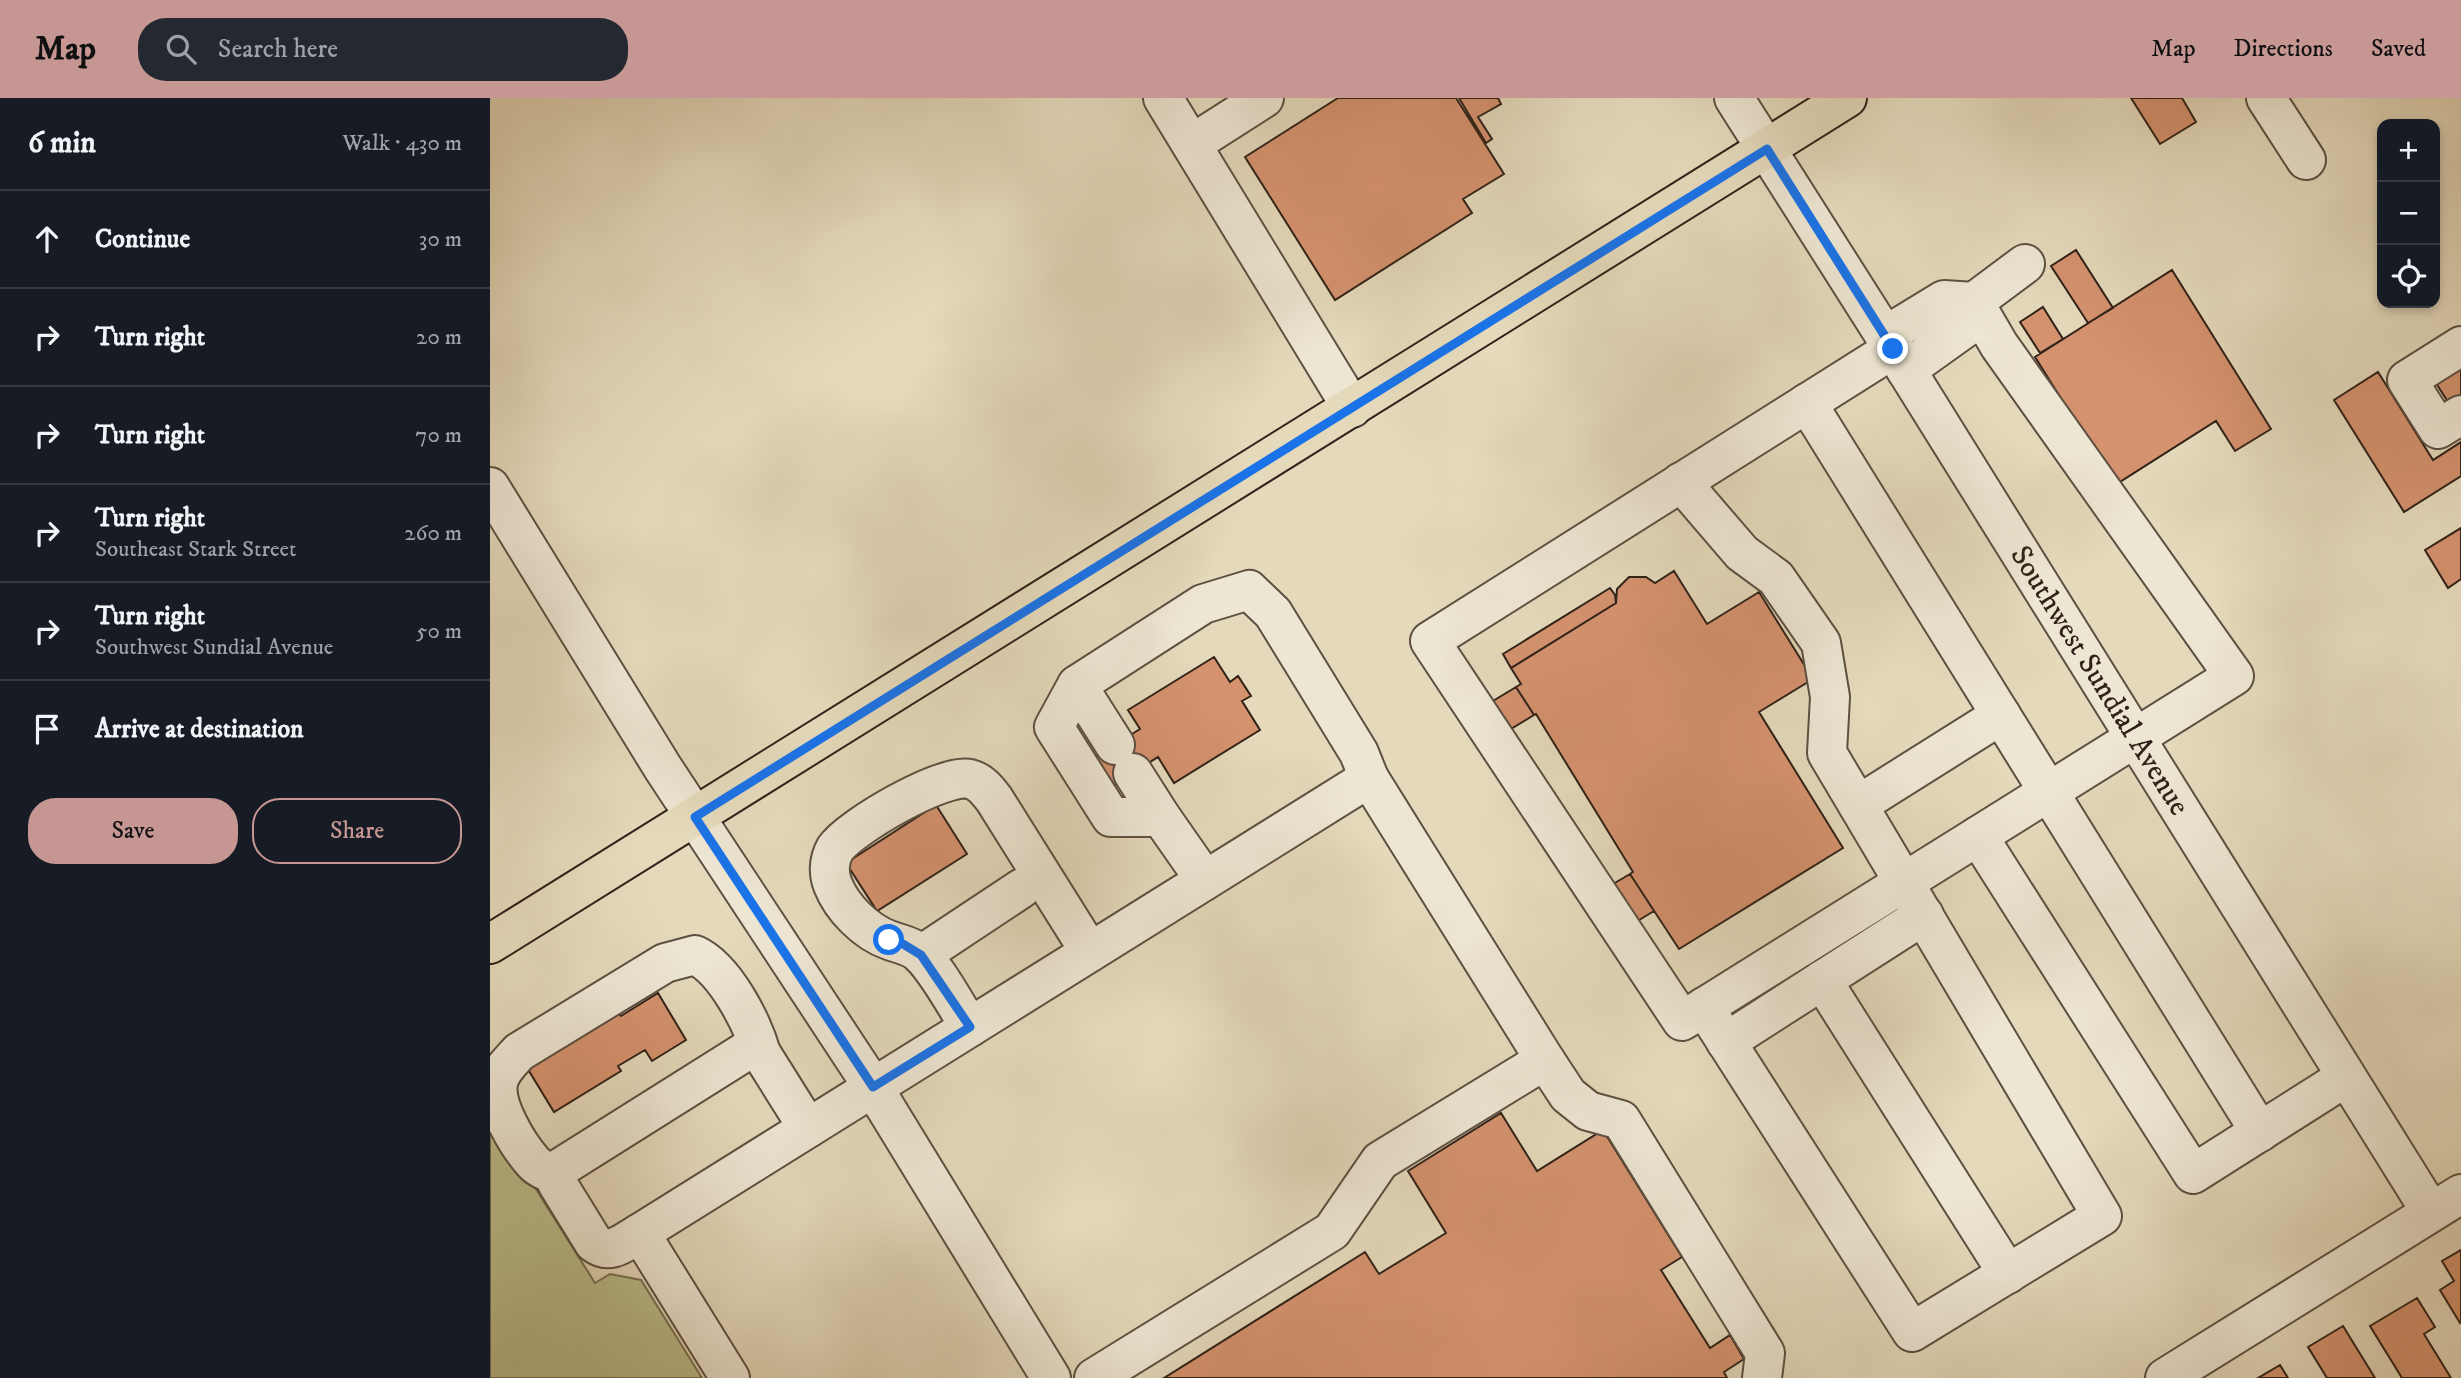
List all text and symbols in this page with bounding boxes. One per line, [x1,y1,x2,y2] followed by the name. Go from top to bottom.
[138,18,628,81] search box
[35,29,96,70] text: Map
[162,30,200,68] icon: search
[218,33,338,66] text: Search here
[2151,34,2196,64] text: Map
[2234,34,2333,64] text: Directions
[2371,34,2426,64] text: Saved
[2377,119,2440,308] map controls
[2377,119,2440,182] button: +
[28,125,96,162] text: 6 min
[342,129,462,158] text: Walk · 430 m
[2377,182,2440,245] button: −
[28,220,66,258] icon: ahead
[95,223,190,256] text: Continue
[419,225,462,254] text: 30 m
[2377,245,2440,308] button: locate
[28,318,66,356] icon: right
[95,321,205,354] text: Turn right
[416,323,462,352] text: 20 m
[1877,333,1908,364] route end
[28,416,66,454] icon: right
[95,419,205,452] text: Turn right
[415,421,462,450] text: 70 m
[95,502,205,535] text: Turn right
[28,514,66,552] icon: right
[404,519,462,548] text: 260 m
[95,535,296,564] text: Southeast Stark Street
[2002,539,2198,822] street label: Southwest Sundial Avenue
[95,600,205,633] text: Turn right
[28,612,66,650] icon: right
[416,617,462,646] text: 50 m
[95,633,333,662] text: Southwest Sundial Avenue
[28,710,66,748] icon: arrive
[95,713,304,746] text: Arrive at destination
[28,798,238,864] button: Save
[252,798,462,864] button: Share
[873,924,904,955] route start

